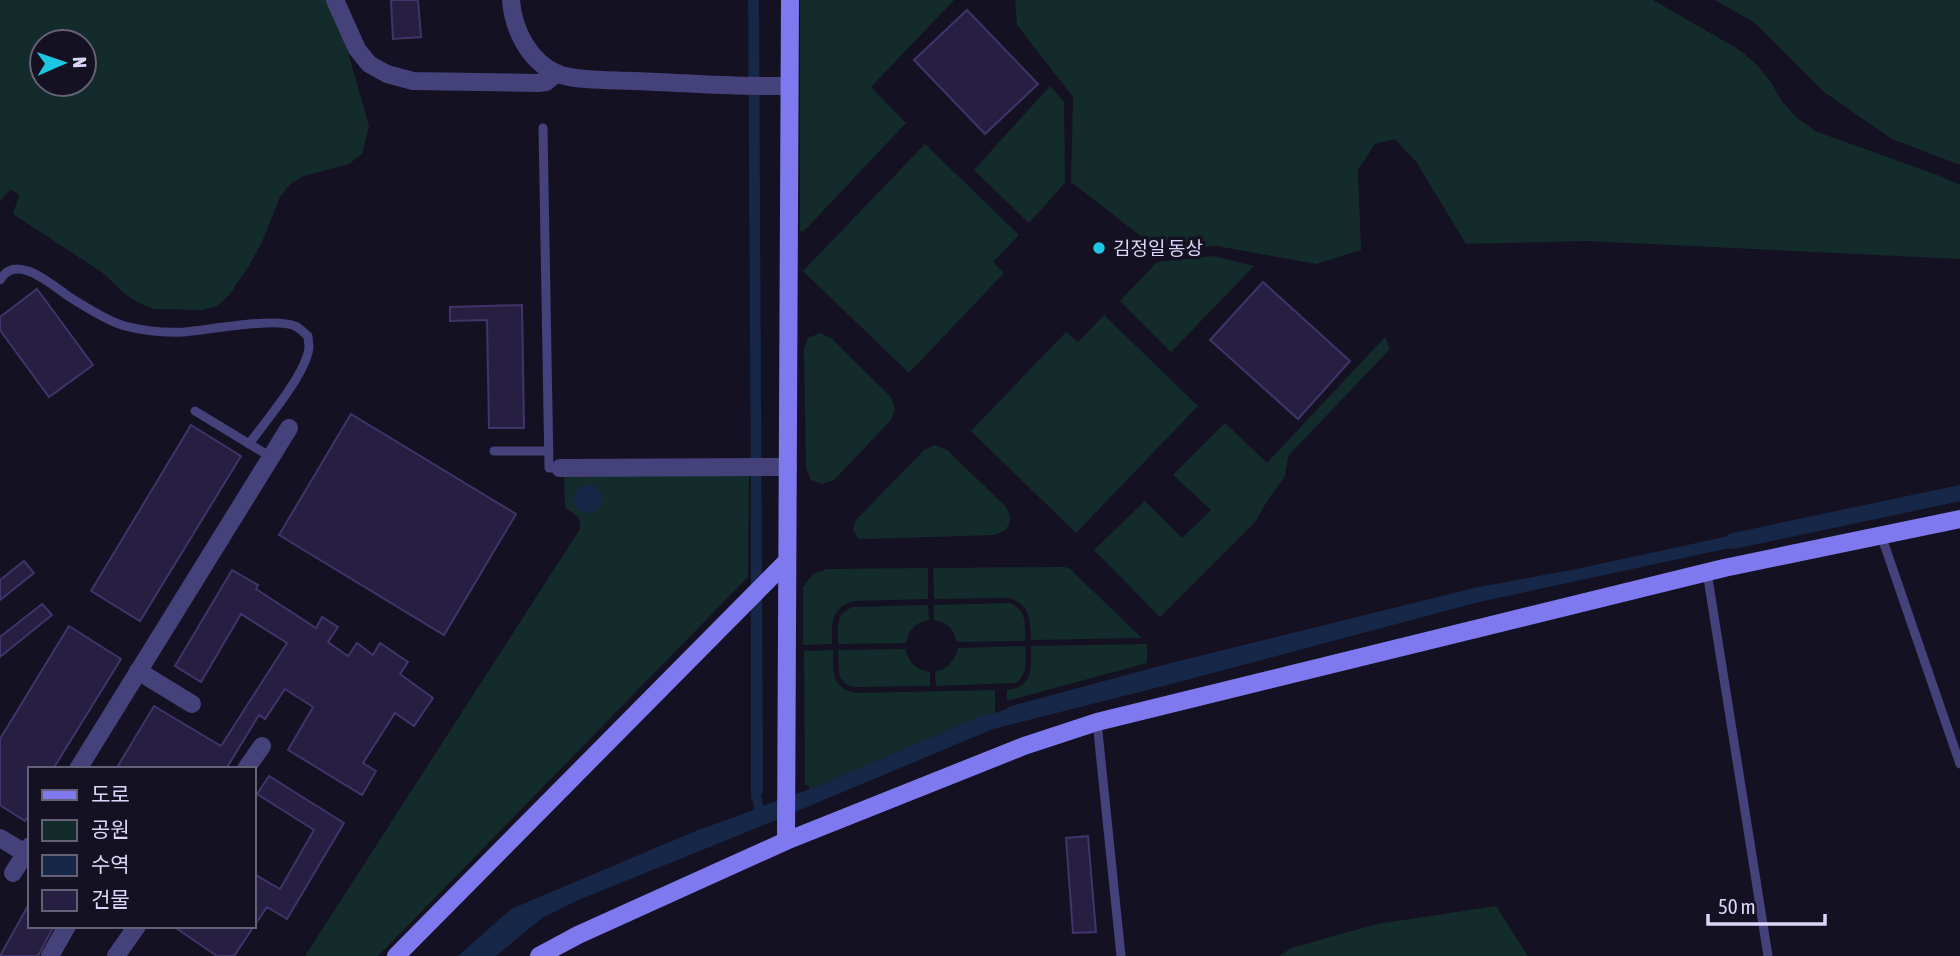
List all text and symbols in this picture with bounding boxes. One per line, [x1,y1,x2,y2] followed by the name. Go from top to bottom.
[28,28,98,98] north arrow
[69,56,91,68] text: N
[1113,237,1203,259] place label: 김정일 동상
[1091,240,1107,256] marker: 김정일 동상
[28,767,256,928] legend
[91,782,130,806] text: 도로
[91,817,130,841] text: 공원
[91,852,130,876] text: 수역
[1708,883,1825,927] scale bar
[91,887,130,911] text: 건물
[1718,894,1756,918] text: 50 m

